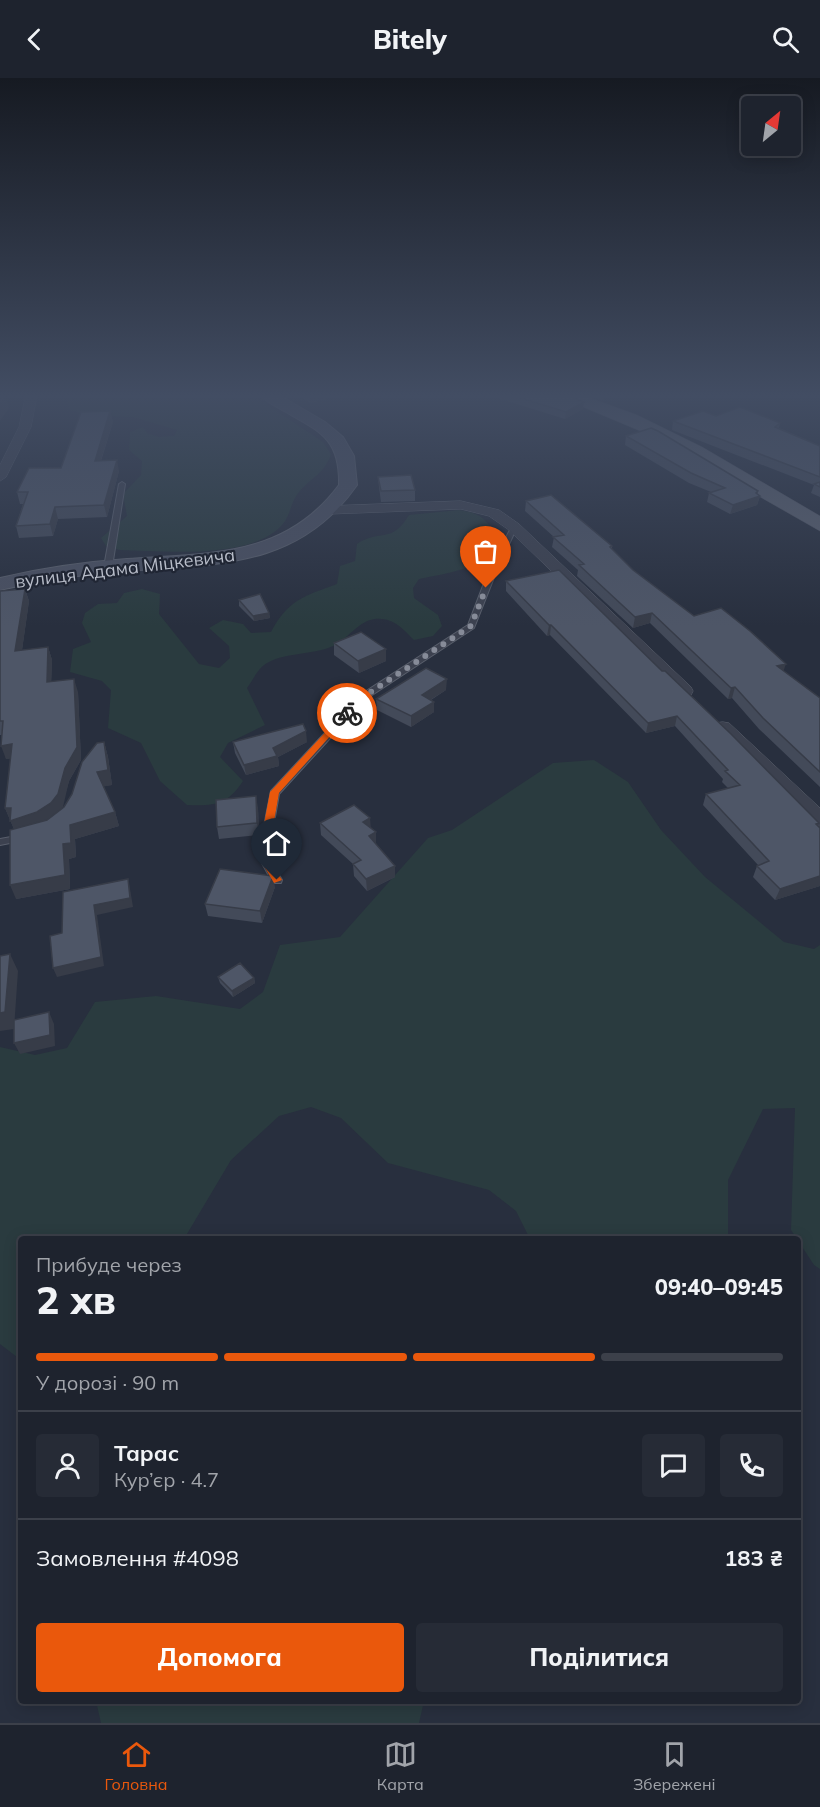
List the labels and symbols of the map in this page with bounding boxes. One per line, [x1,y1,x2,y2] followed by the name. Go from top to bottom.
[741,96,801,156] north arrow
[460,526,511,588] pin
[14,543,236,593] street label: вулиця Адама Міцкевича
[317,683,377,743] courier
[251,818,302,880] pin

